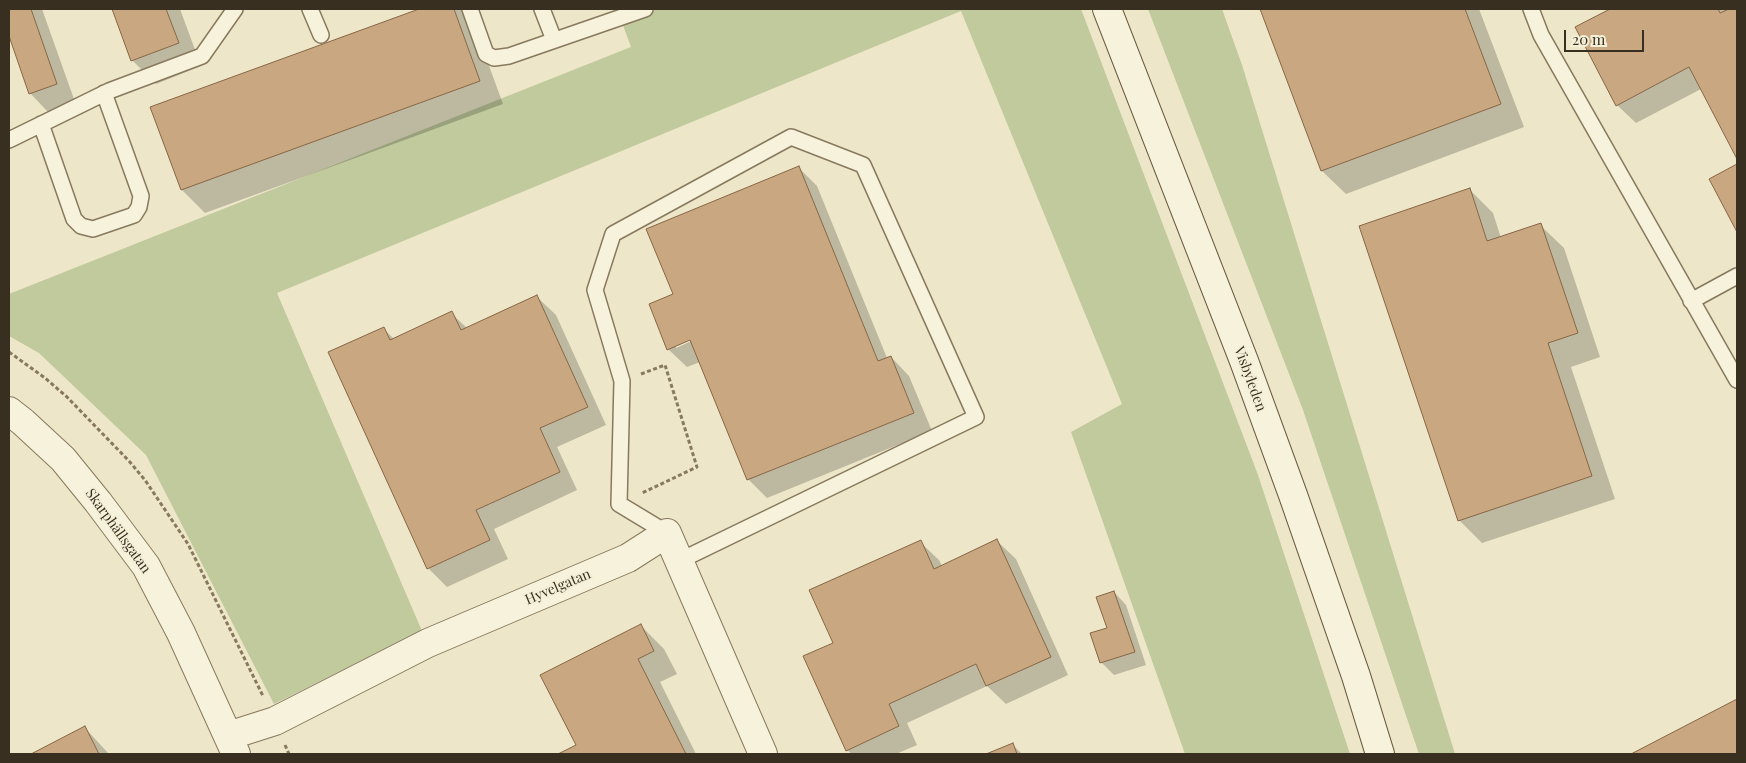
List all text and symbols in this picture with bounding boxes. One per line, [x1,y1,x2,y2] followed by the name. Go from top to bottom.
[1566,20,1646,52] scale bar
[1572,29,1605,49] text: 20 m
[1231,344,1269,414] street label: Visbyleden
[82,485,154,577] street label: Skarphällsgatan
[523,566,593,608] street label: Hyvelgatan

